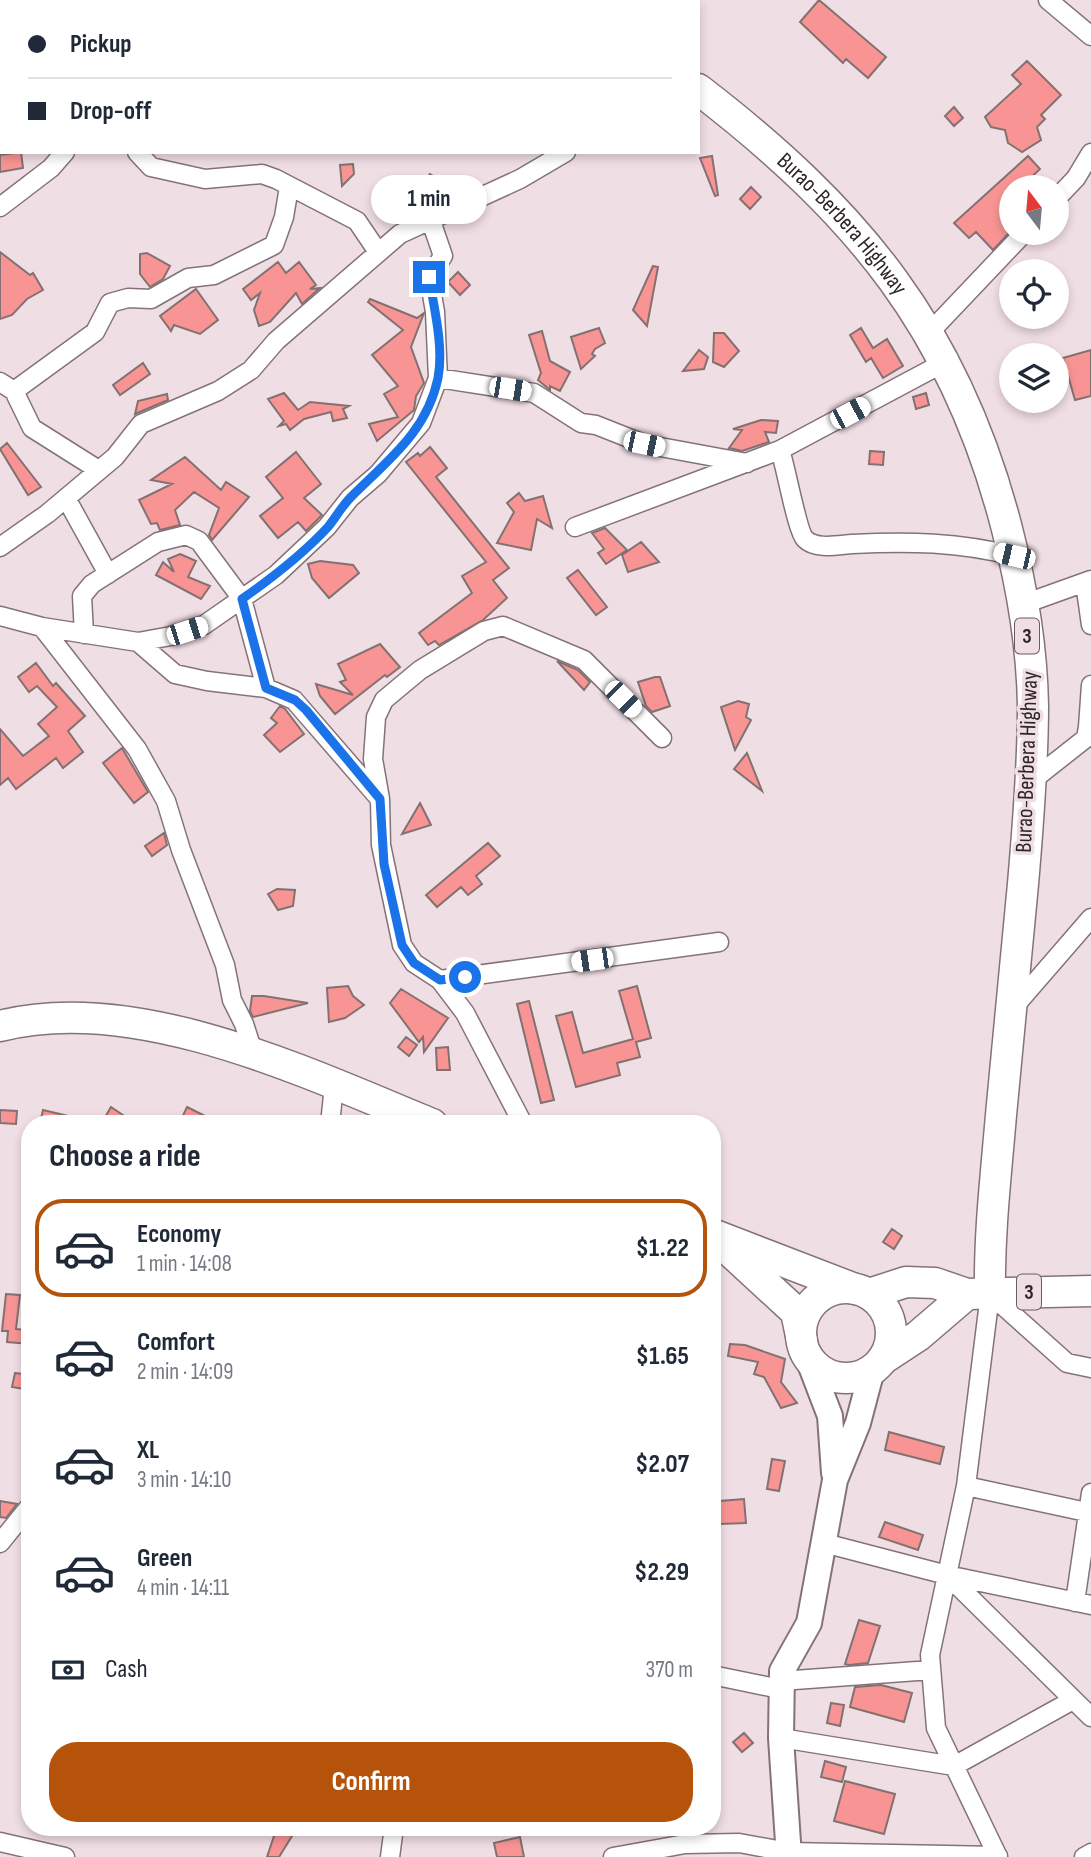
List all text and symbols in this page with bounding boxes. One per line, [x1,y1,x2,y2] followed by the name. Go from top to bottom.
[70,29,132,60] text: Pickup
[70,96,151,127] text: Drop-off
[771,147,913,300] street label: Burao-Berbera Highway
[999,175,1069,245] north arrow
[999,175,1069,413] map controls
[371,176,487,224] callout: 1 min
[408,185,450,213] text: 1 min
[999,259,1069,329] button: locate
[413,261,445,293] route end
[999,343,1069,413] button: layers
[488,375,533,403] car
[827,394,874,432] car
[622,429,667,459] car
[992,541,1037,571] car
[164,615,211,647] car
[1015,618,1039,654] road number: 3
[1010,671,1044,853] street label: Burao-Berbera Highway
[601,677,646,721] car
[570,947,615,973] car
[449,961,481,993] route start
[49,1137,201,1176] text: Choose a ride
[53,1217,116,1280] icon: car
[137,1219,221,1250] text: Economy
[636,1233,689,1264] text: $1.22
[137,1250,232,1278] text: 1 min · 14:08
[1017,1274,1041,1310] road number: 3
[53,1325,116,1388] icon: car
[137,1327,215,1358] text: Comfort
[636,1341,689,1372] text: $1.65
[137,1358,233,1386] text: 2 min · 14:09
[53,1433,116,1496] icon: car
[137,1435,159,1466] text: XL
[635,1449,689,1480] text: $2.07
[137,1466,231,1494] text: 3 min · 14:10
[53,1541,116,1604] icon: car
[137,1543,192,1574] text: Green
[634,1557,689,1588] text: $2.29
[137,1574,229,1602] text: 4 min · 14:11
[49,1651,87,1689] icon: cash
[105,1654,148,1685] text: Cash
[646,1656,693,1684] text: 370 m
[49,1742,693,1822] button: Confirm

